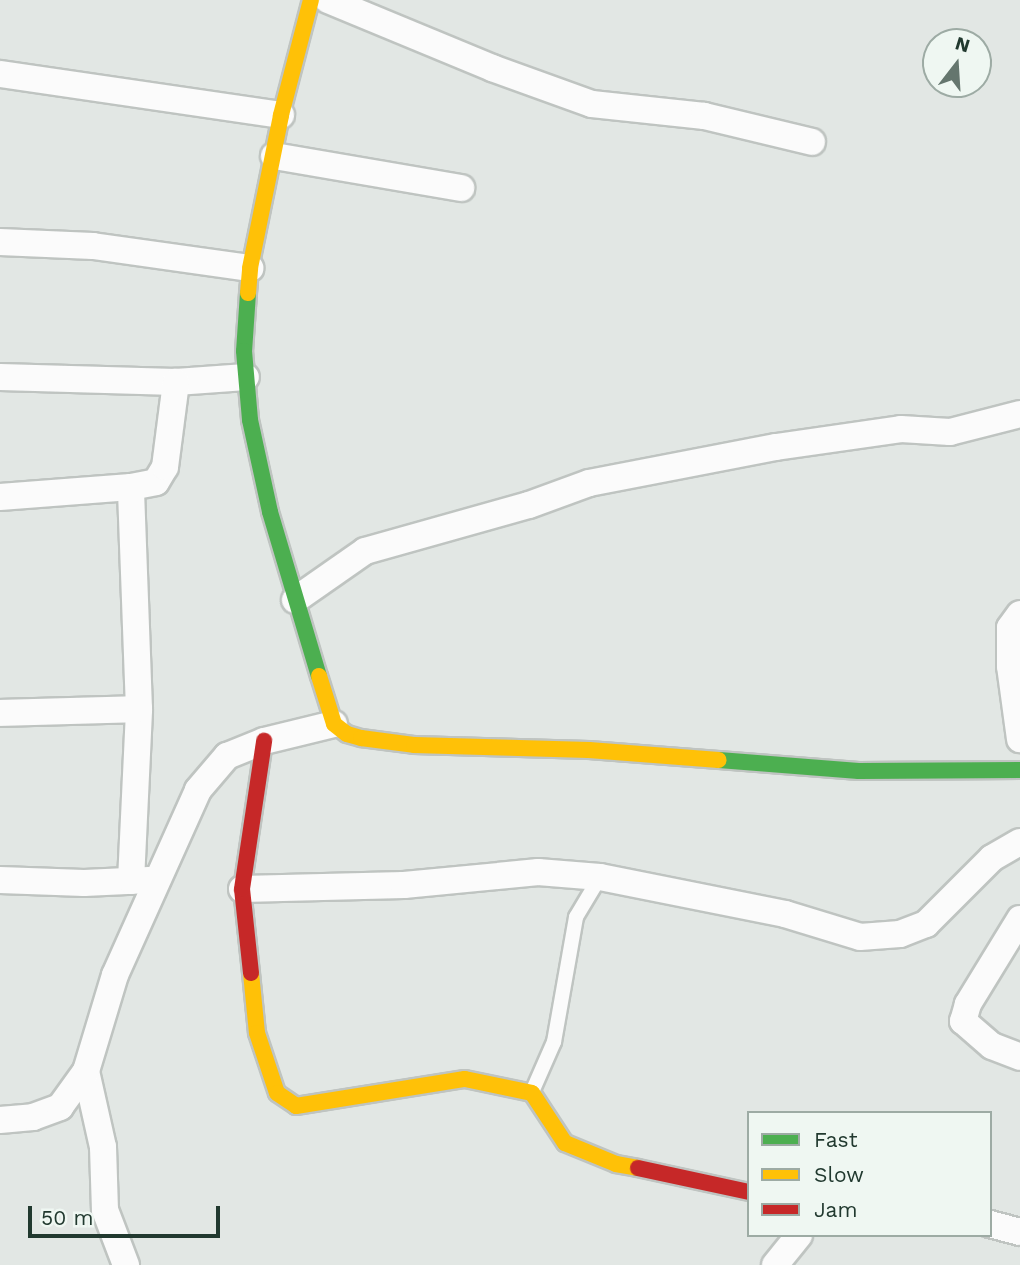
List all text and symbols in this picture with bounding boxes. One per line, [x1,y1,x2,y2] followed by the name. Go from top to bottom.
[922,28,992,98] north arrow
[953,31,973,57] text: N
[747,1111,992,1237] legend
[814,1127,858,1152] text: Fast
[814,1162,864,1187] text: Slow
[32,1192,224,1236] scale bar
[814,1197,857,1222] text: Jam
[41,1205,93,1230] text: 50 m

